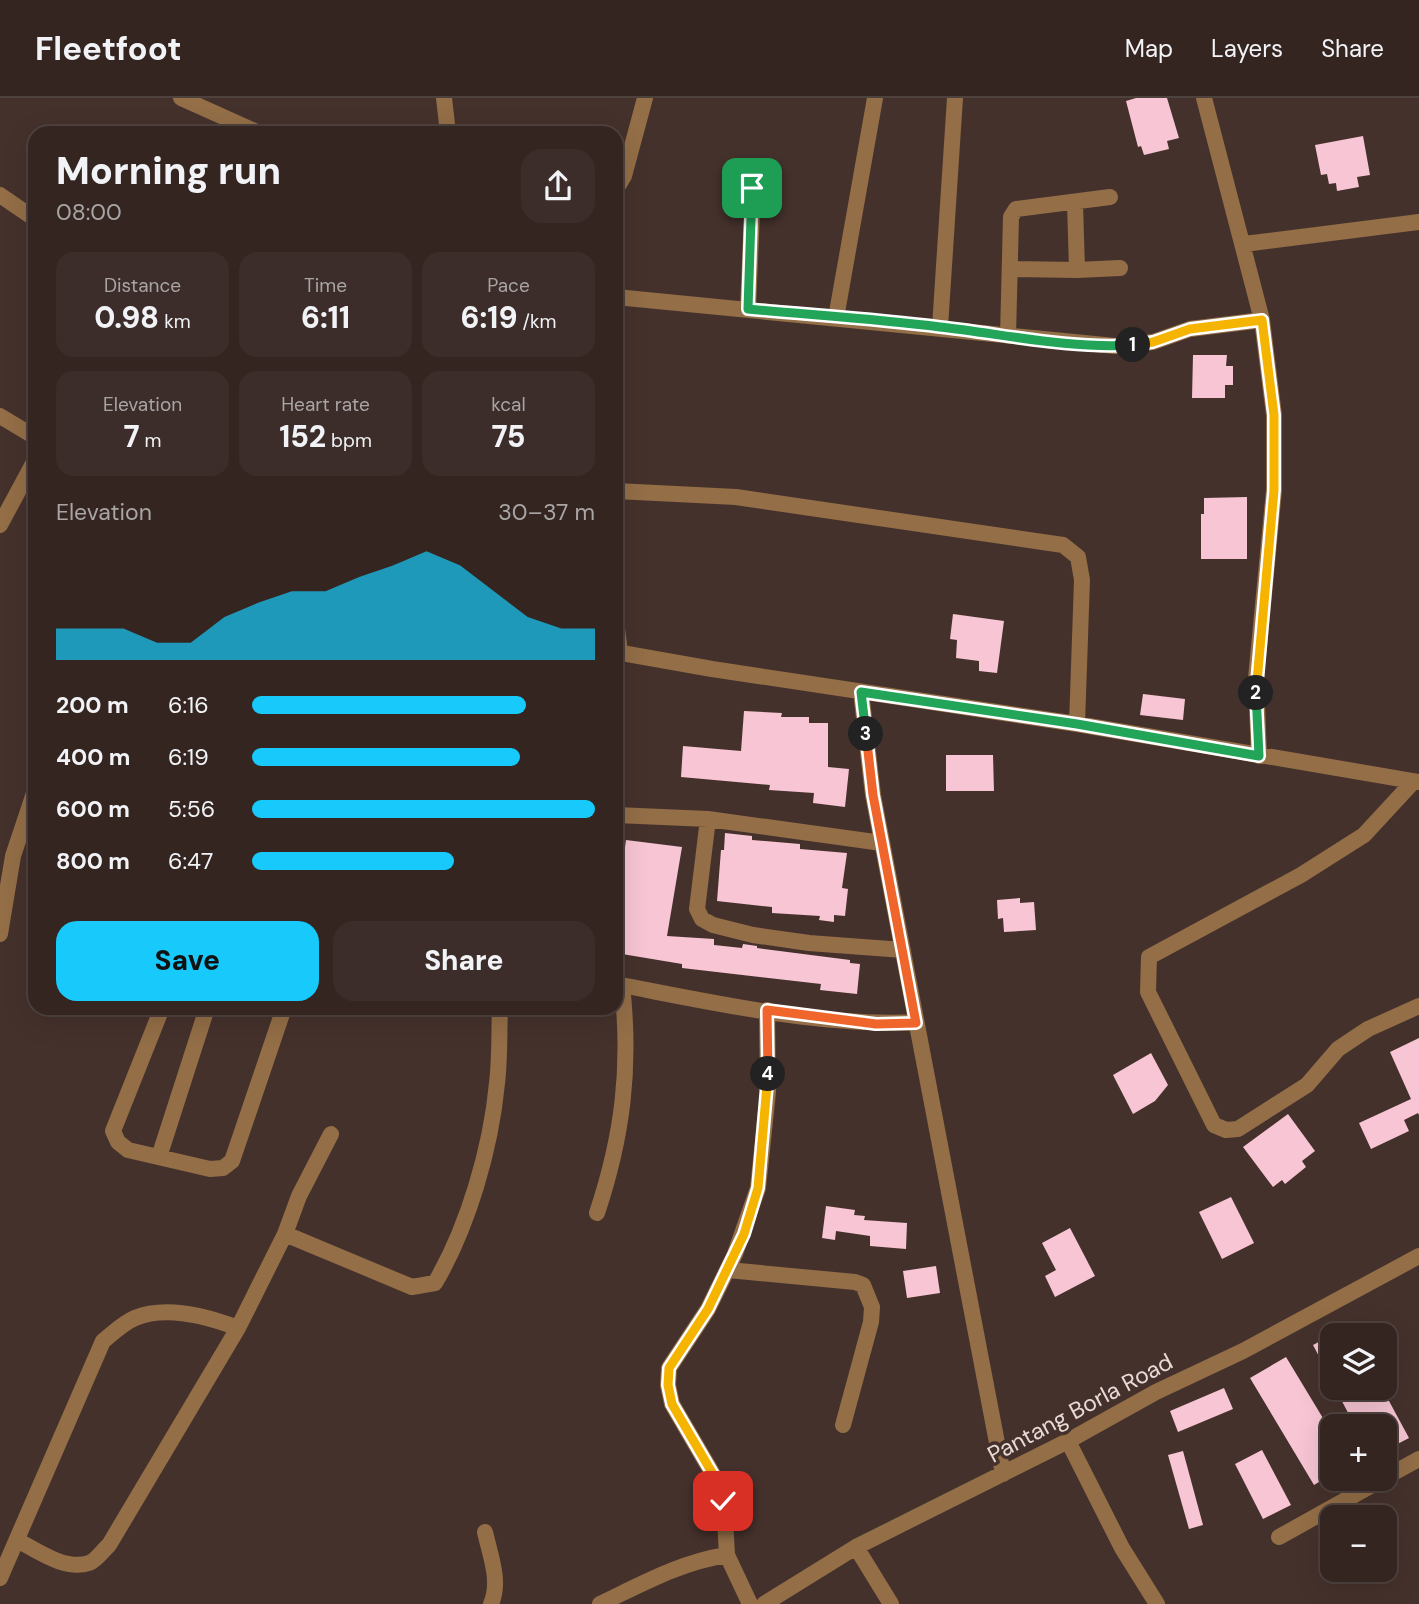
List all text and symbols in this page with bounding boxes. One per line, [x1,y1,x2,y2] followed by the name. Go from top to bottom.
[35,27,181,70] text: Fleetfoot
[1125,33,1173,64] text: Map
[1211,33,1283,64] text: Layers
[1321,33,1384,64] text: Share
[56,146,281,196] text: Morning run
[521,149,595,223] button: share
[722,158,782,218] pin
[733,169,771,207] icon: arrive
[56,197,122,227] text: 08:00
[104,273,181,298] text: Distance
[304,273,347,298] text: Time
[487,273,530,298] text: Pace
[94,298,159,337] text: 0.98
[301,298,350,337] text: 6:11
[461,298,517,337] text: 6:19
[159,309,191,334] text: km
[517,309,557,334] text: /km
[1116,328,1150,362] pin: 1
[1129,332,1136,357] text: 1
[103,392,182,417] text: Elevation
[281,392,370,417] text: Heart rate
[491,392,526,417] text: kcal
[123,417,140,456] text: 7
[279,417,326,456] text: 152
[491,417,526,456] text: 75
[140,428,162,453] text: m
[326,428,372,453] text: bpm
[56,497,152,527] text: Elevation
[498,497,595,527] text: 30–37 m
[1238,676,1274,710] pin: 2
[1250,680,1261,705] text: 2
[56,690,129,720] text: 200 m
[168,690,209,720] text: 6:16
[848,716,884,752] pin: 3
[860,721,871,746] text: 3
[56,742,130,772] text: 400 m
[168,742,209,772] text: 6:19
[56,794,130,824] text: 600 m
[168,794,215,824] text: 5:56
[56,846,130,876] text: 800 m
[168,846,213,876] text: 6:47
[56,921,319,1001] button: Save
[333,921,595,1001] button: Share
[750,1056,786,1091] pin: 4
[761,1061,774,1086] text: 4
[1320,1323,1397,1582] map controls
[1320,1323,1397,1400] button: layers
[982,1347,1178,1469] street label: Pantang Borla Road
[1320,1414,1397,1491] button: +
[693,1471,753,1531] pin
[704,1482,742,1520] icon: check
[1320,1505,1397,1582] button: −

